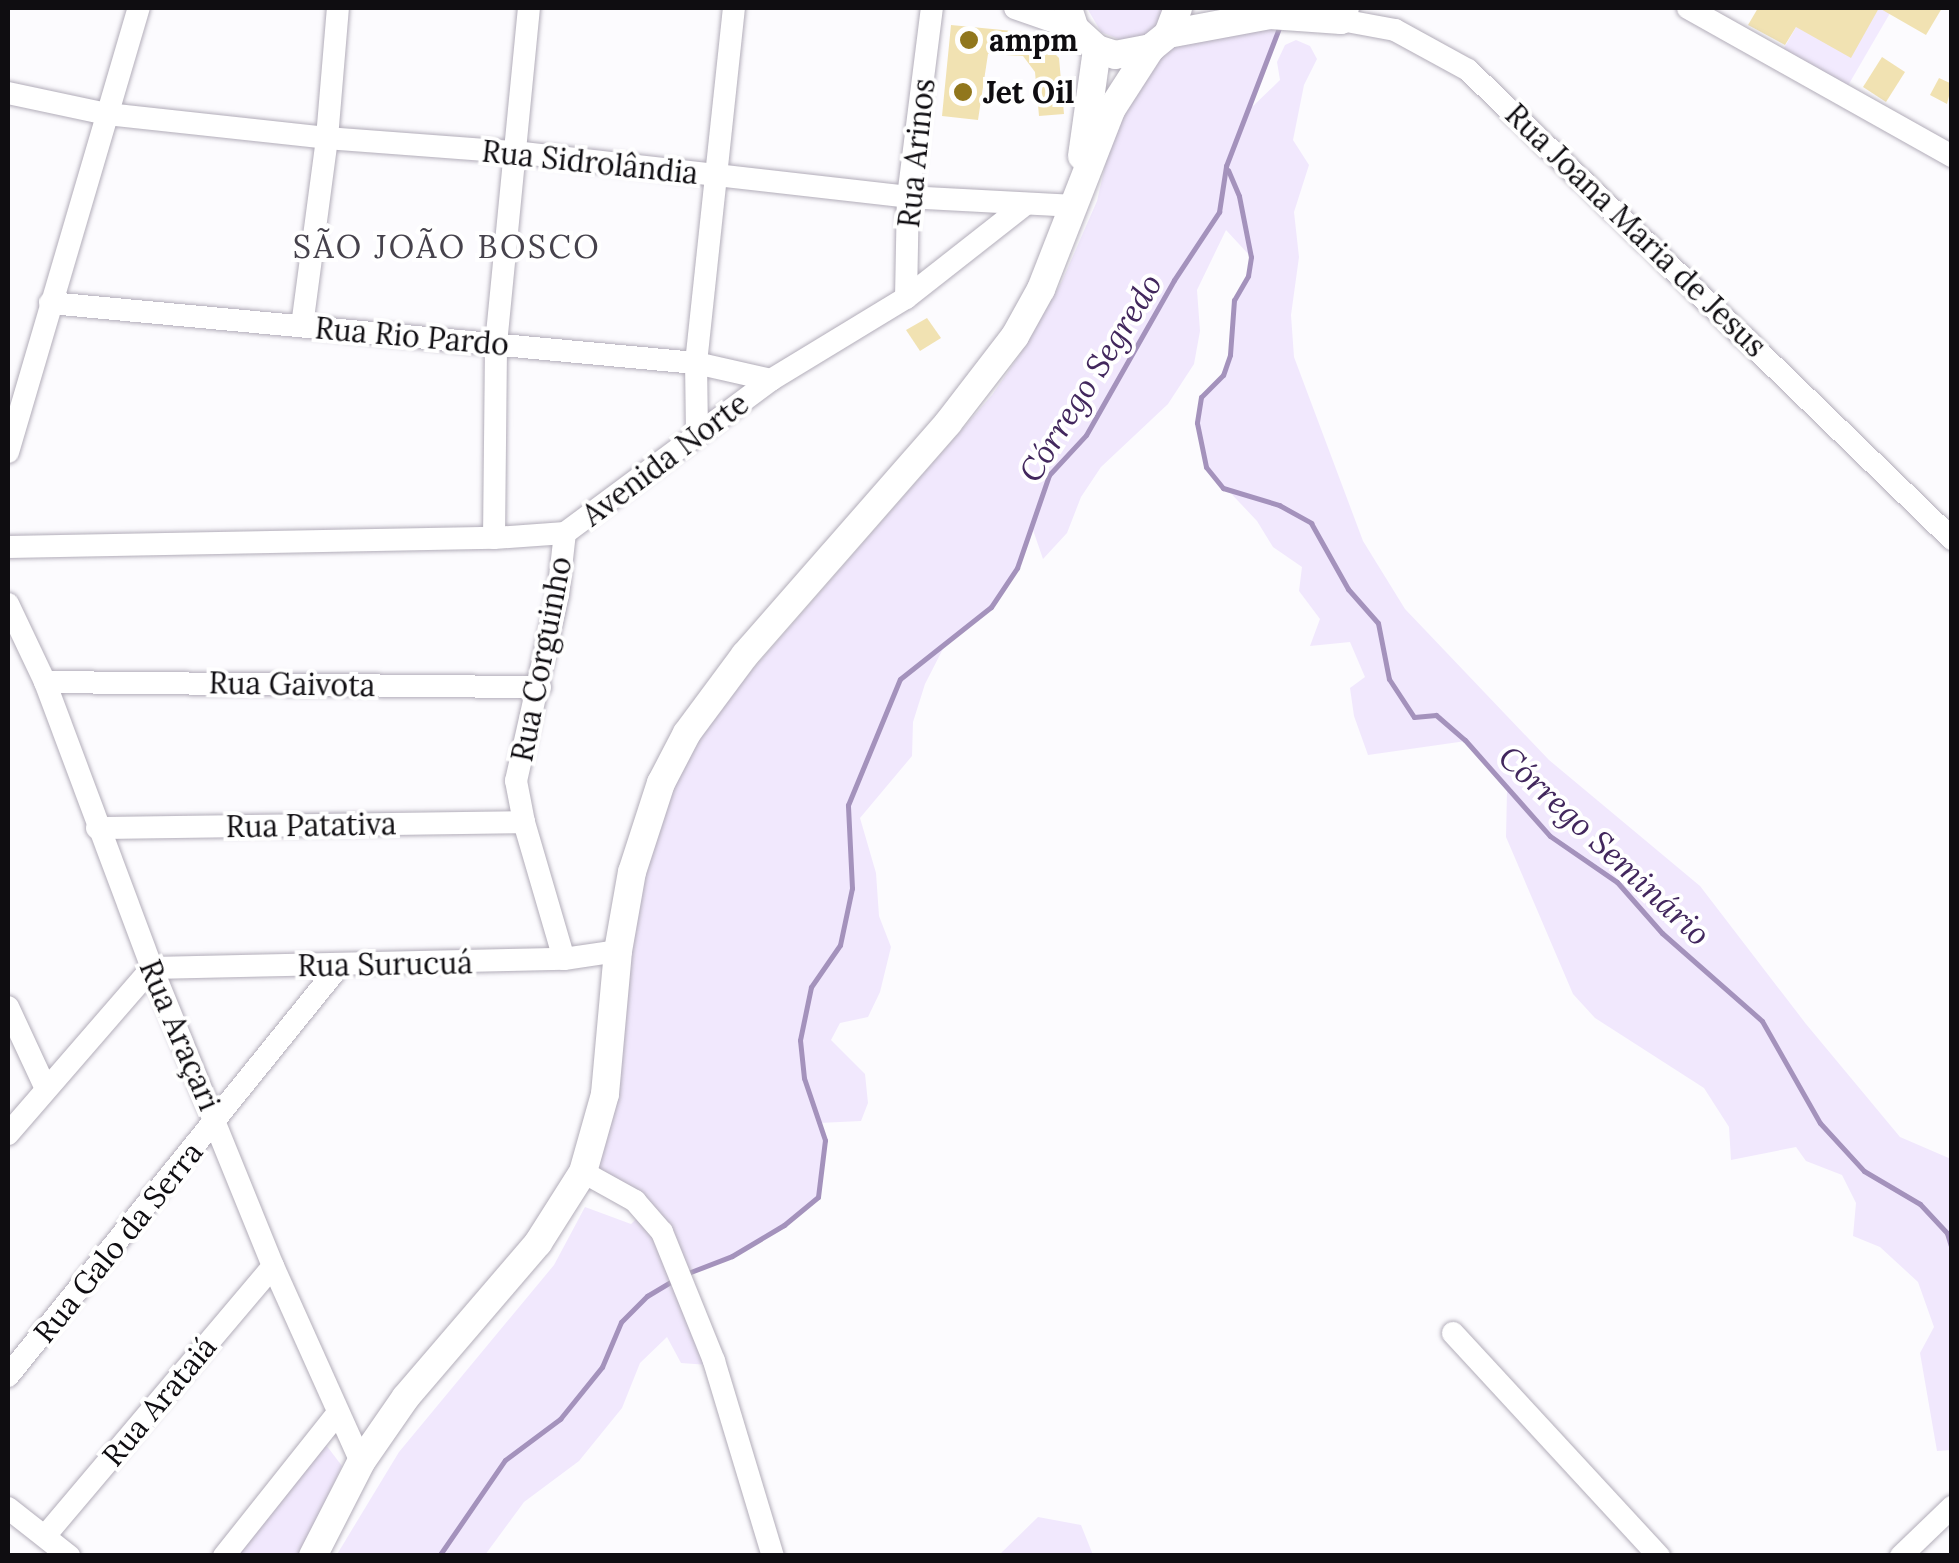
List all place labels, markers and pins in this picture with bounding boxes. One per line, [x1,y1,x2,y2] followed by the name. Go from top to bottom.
[989,22,1078,58] place label: ampm
[958,29,980,51] marker: ampm
[983,74,1074,110] place label: Jet Oil
[952,81,974,103] marker: Jet Oil

